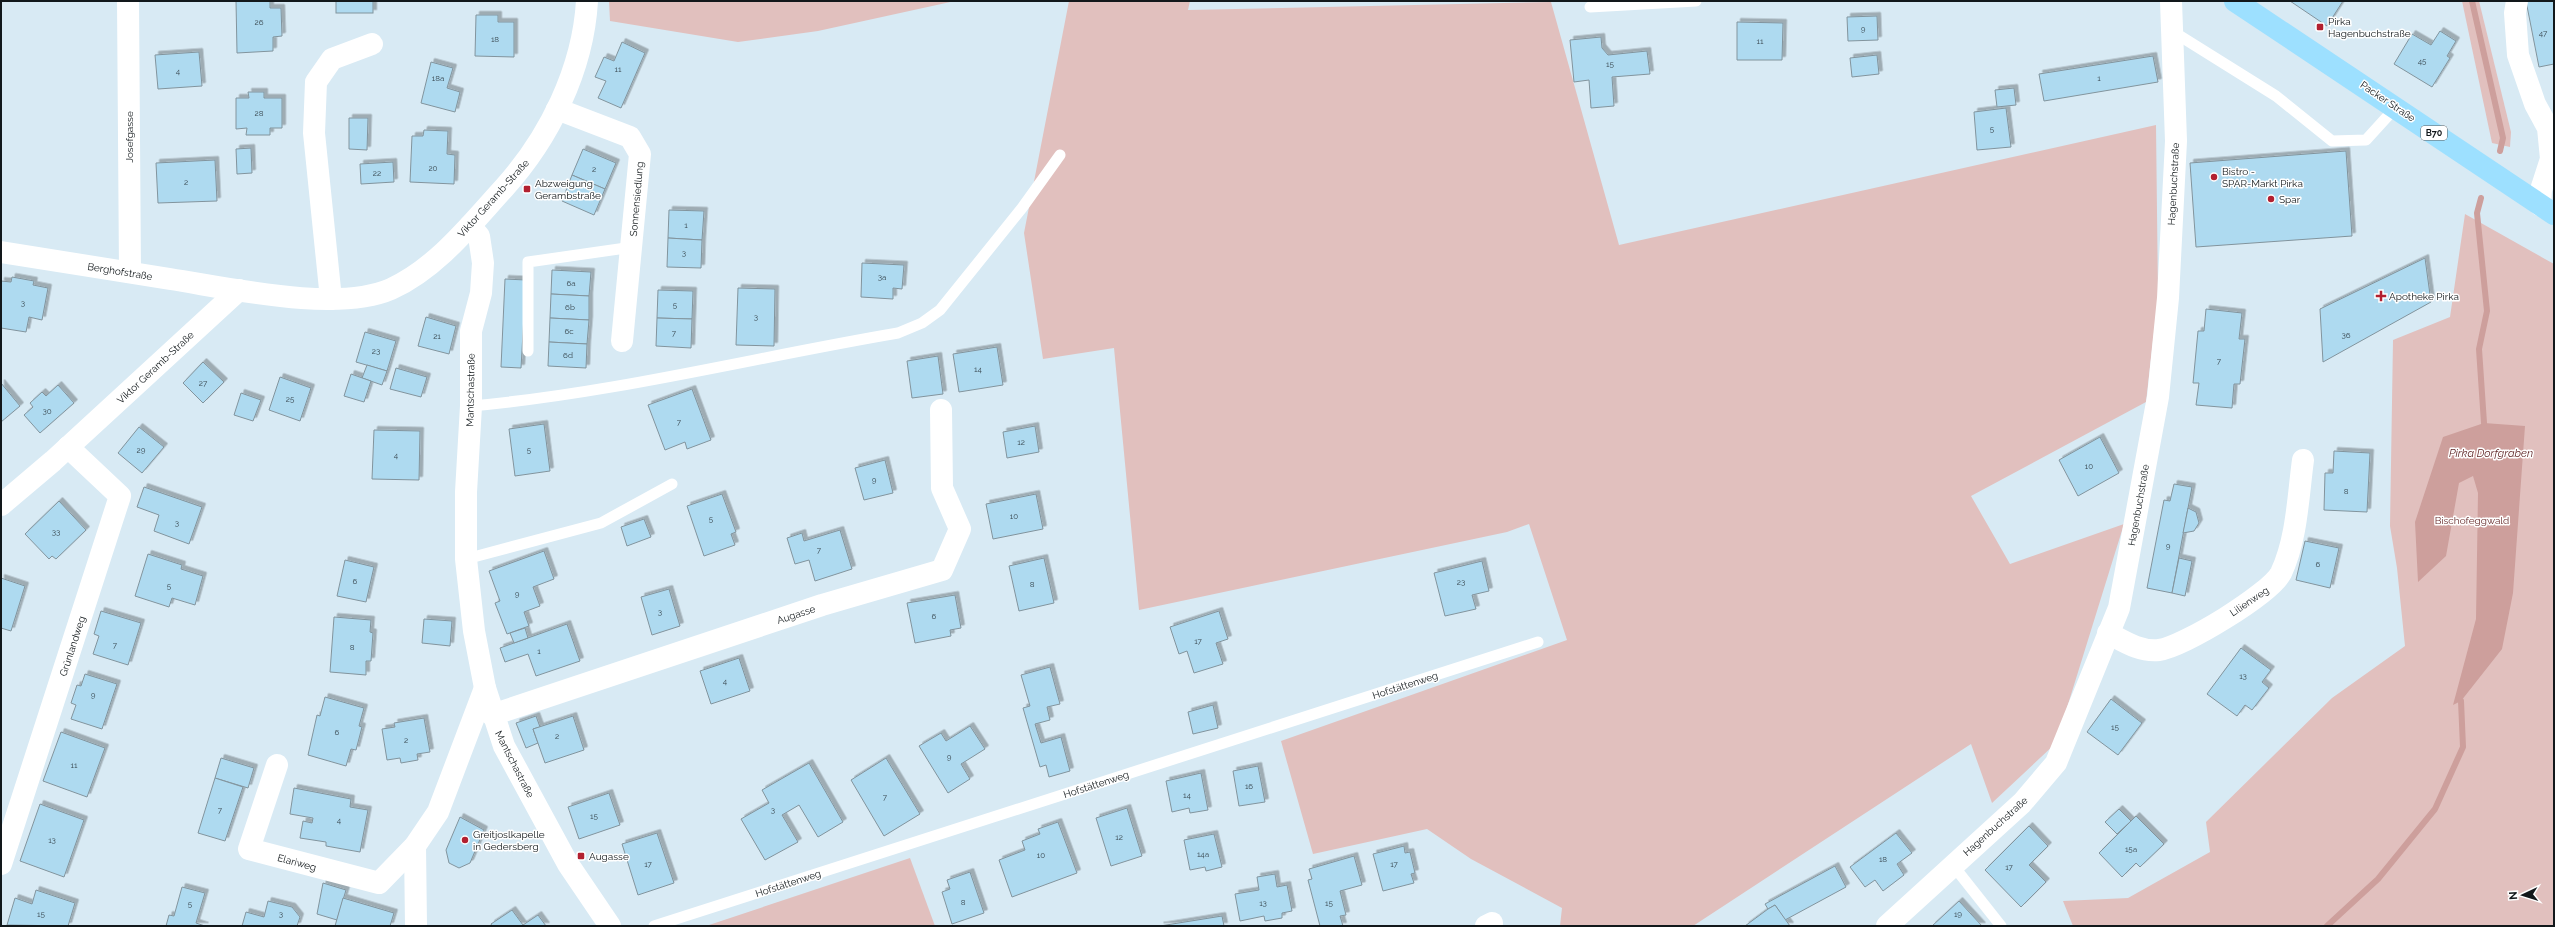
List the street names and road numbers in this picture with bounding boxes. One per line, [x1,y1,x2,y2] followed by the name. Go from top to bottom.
[2358,79,2417,124] street label: Packer Straße
[124,111,135,163] street label: Josefgasse
[2421,126,2447,140] road number: B70
[2166,142,2181,226] street label: Hagenbuchstraße
[456,157,531,239] street label: Viktor Geramb-Straße
[628,161,645,237] street label: Sonnensiedlung
[87,261,153,282] street label: Berghofstraße
[115,329,196,406] street label: Viktor Geramb-Straße
[464,353,477,427] street label: Mantschastraße
[2126,463,2151,547] street label: Hagenbuchstraße
[2228,584,2271,618] street label: Lilienweg
[776,603,817,626] street label: Augasse
[58,615,87,678] street label: Grünlandweg
[1371,670,1439,701] street label: Hofstättenweg
[493,729,536,800] street label: Mantschastraße
[1062,769,1130,800] street label: Hofstättenweg
[1961,795,2030,858] street label: Hagenbuchstraße
[276,852,318,873] street label: Elariweg
[754,868,822,899] street label: Hofstättenweg

